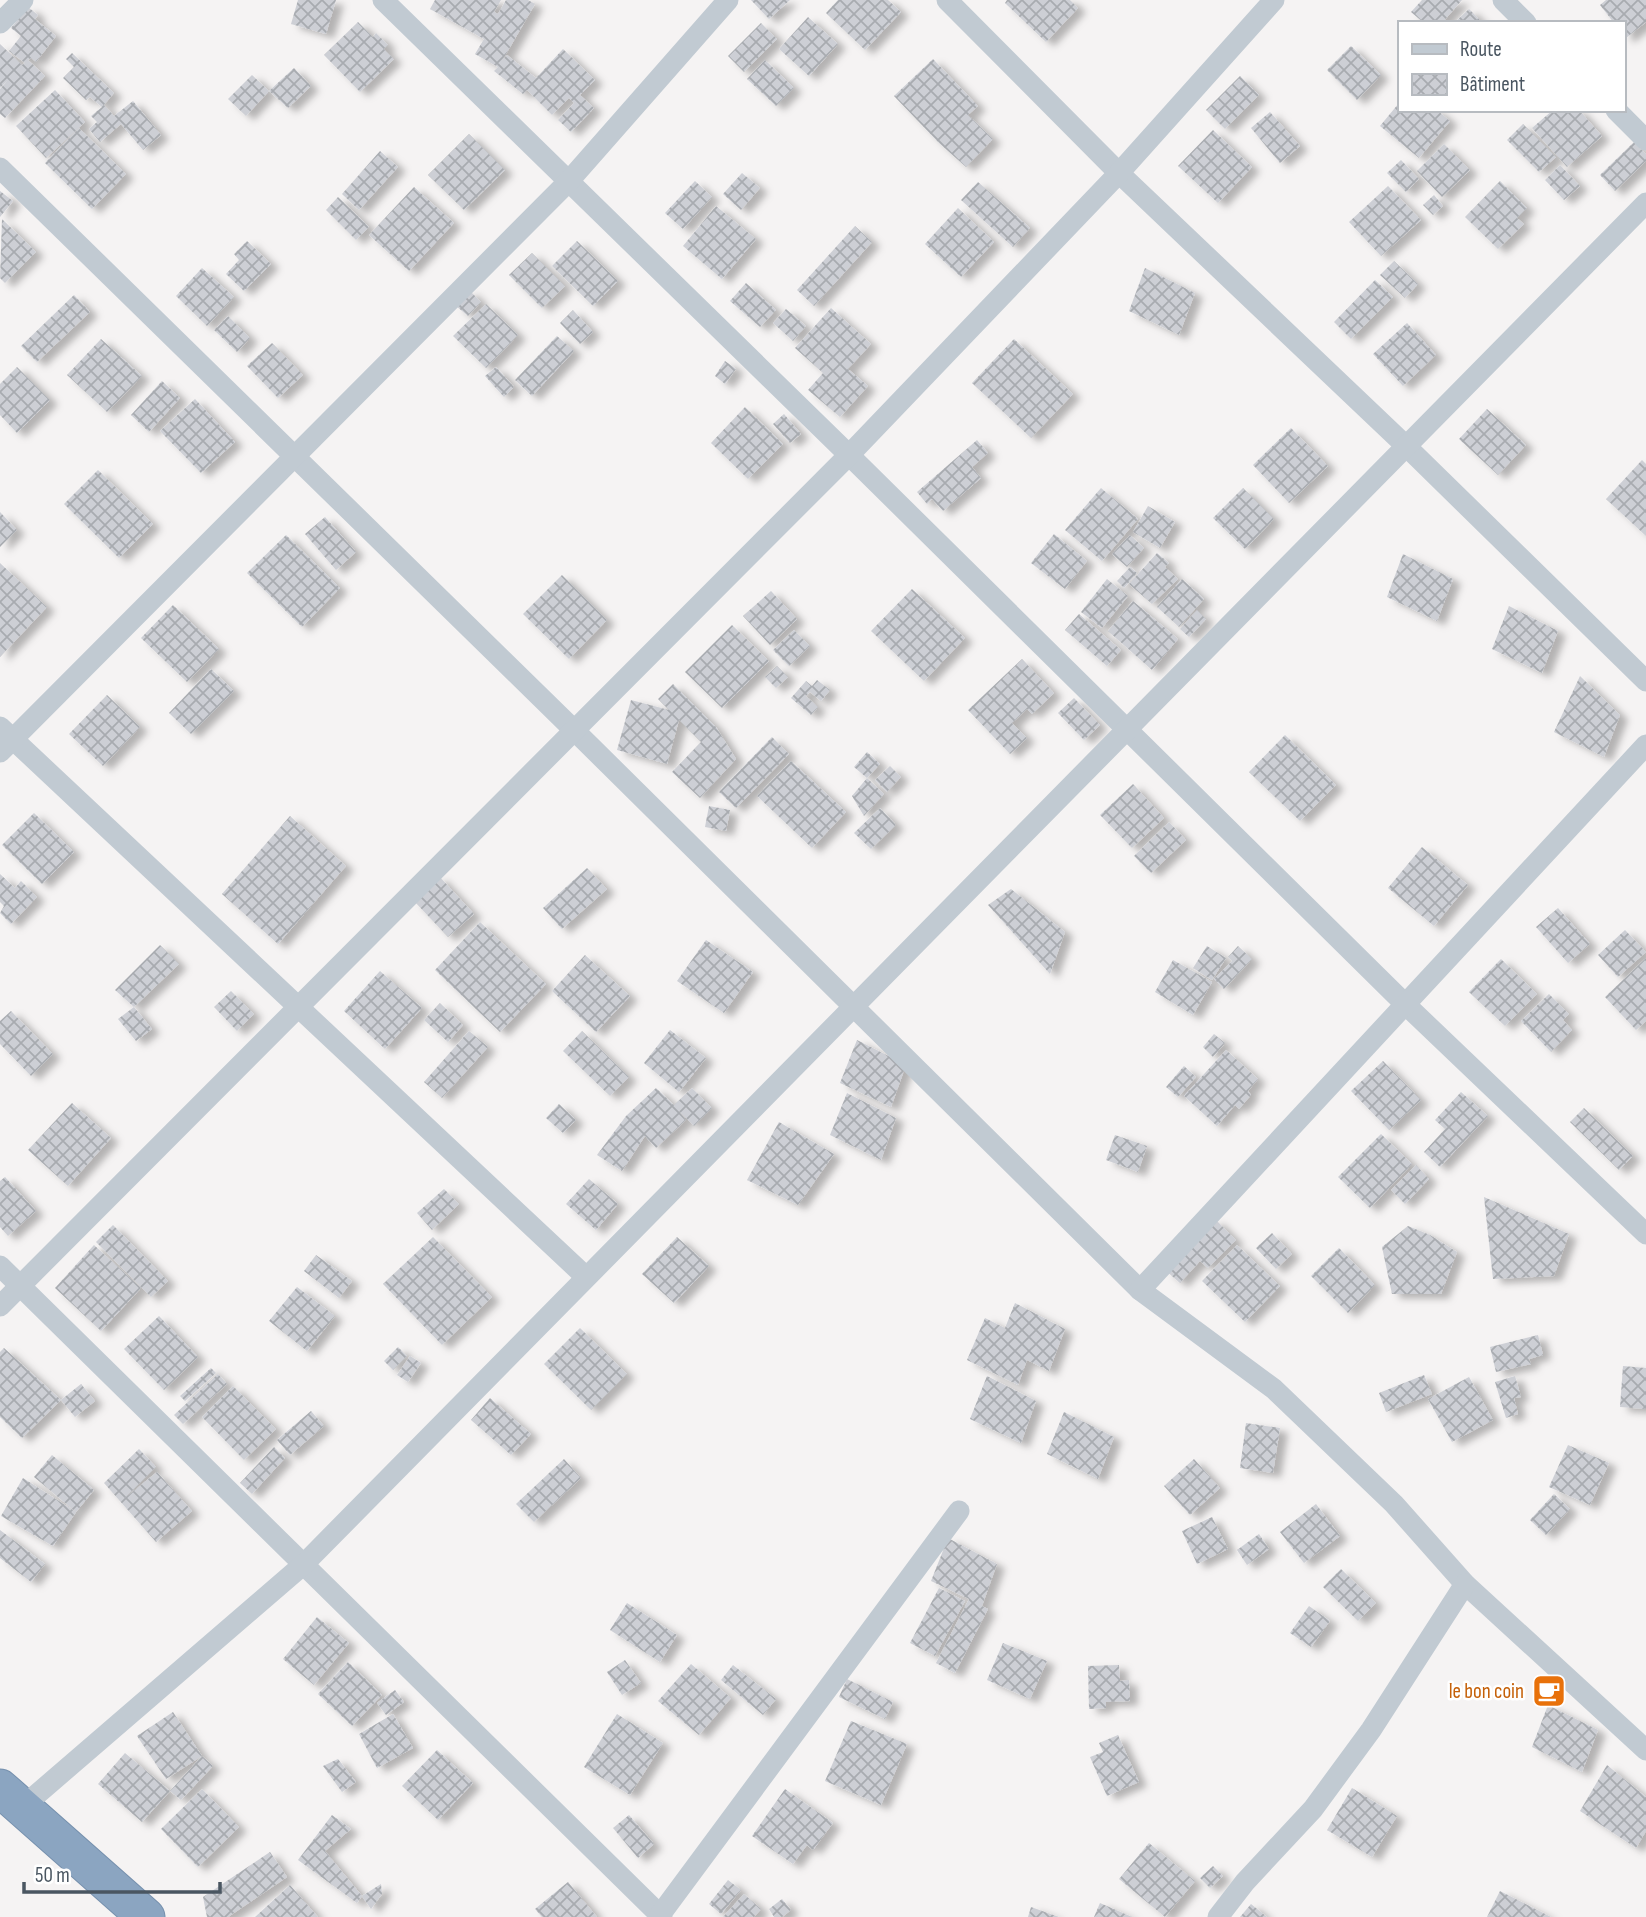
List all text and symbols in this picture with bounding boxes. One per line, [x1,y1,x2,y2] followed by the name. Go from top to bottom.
[1398,21,1625,112] legend
[1460,37,1502,62] text: Route
[1460,72,1525,97] text: Bâtiment
[1530,1672,1568,1710] cafe icon: le bon coin
[1449,1679,1524,1704] place label: le bon coin
[24,1850,220,1894] scale bar
[35,1863,70,1888] text: 50 m

